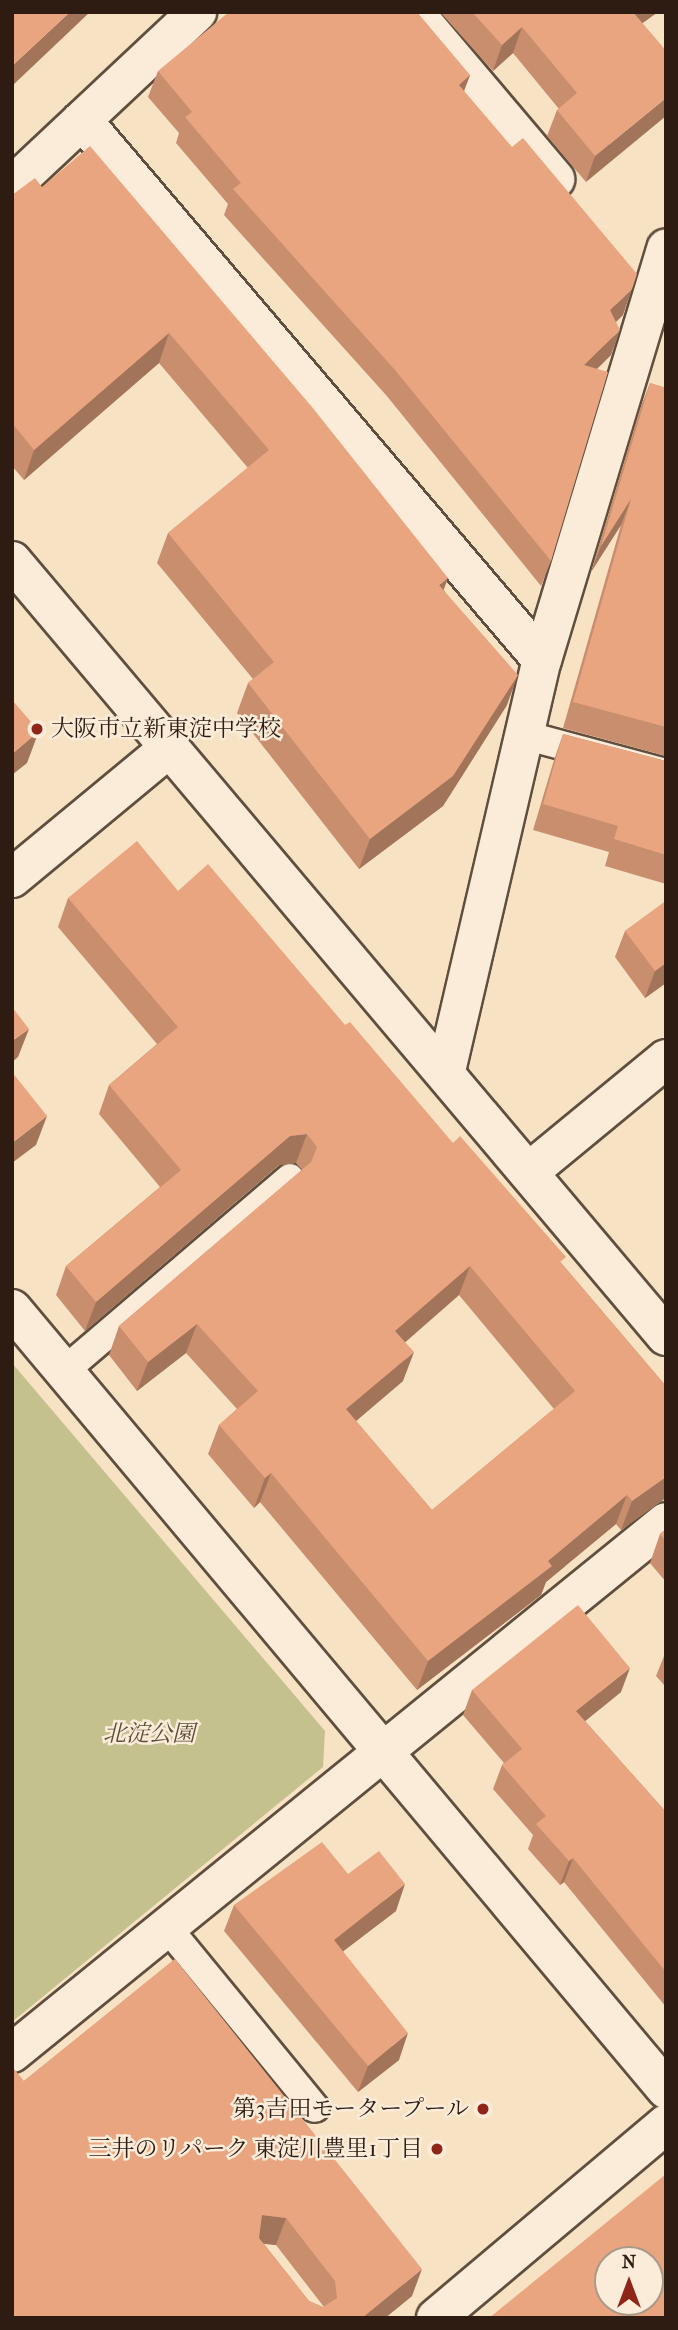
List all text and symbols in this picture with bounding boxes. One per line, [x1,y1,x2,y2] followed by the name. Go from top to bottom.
[51,715,281,743] place label: 大阪市立新東淀中学校
[29,721,45,737] marker: 大阪市立新東淀中学校
[103,1720,195,1748] park label: 北淀公園
[231,2095,469,2123] place label: 第3吉田モータープール
[475,2101,491,2117] marker: 第3吉田モータープール
[88,2135,423,2163] place label: 三井のリパーク 東淀川豊里1丁目
[429,2141,445,2157] marker: 三井のリパーク 東淀川豊里1丁目
[594,2246,664,2316] north arrow
[622,2251,636,2273] text: N

